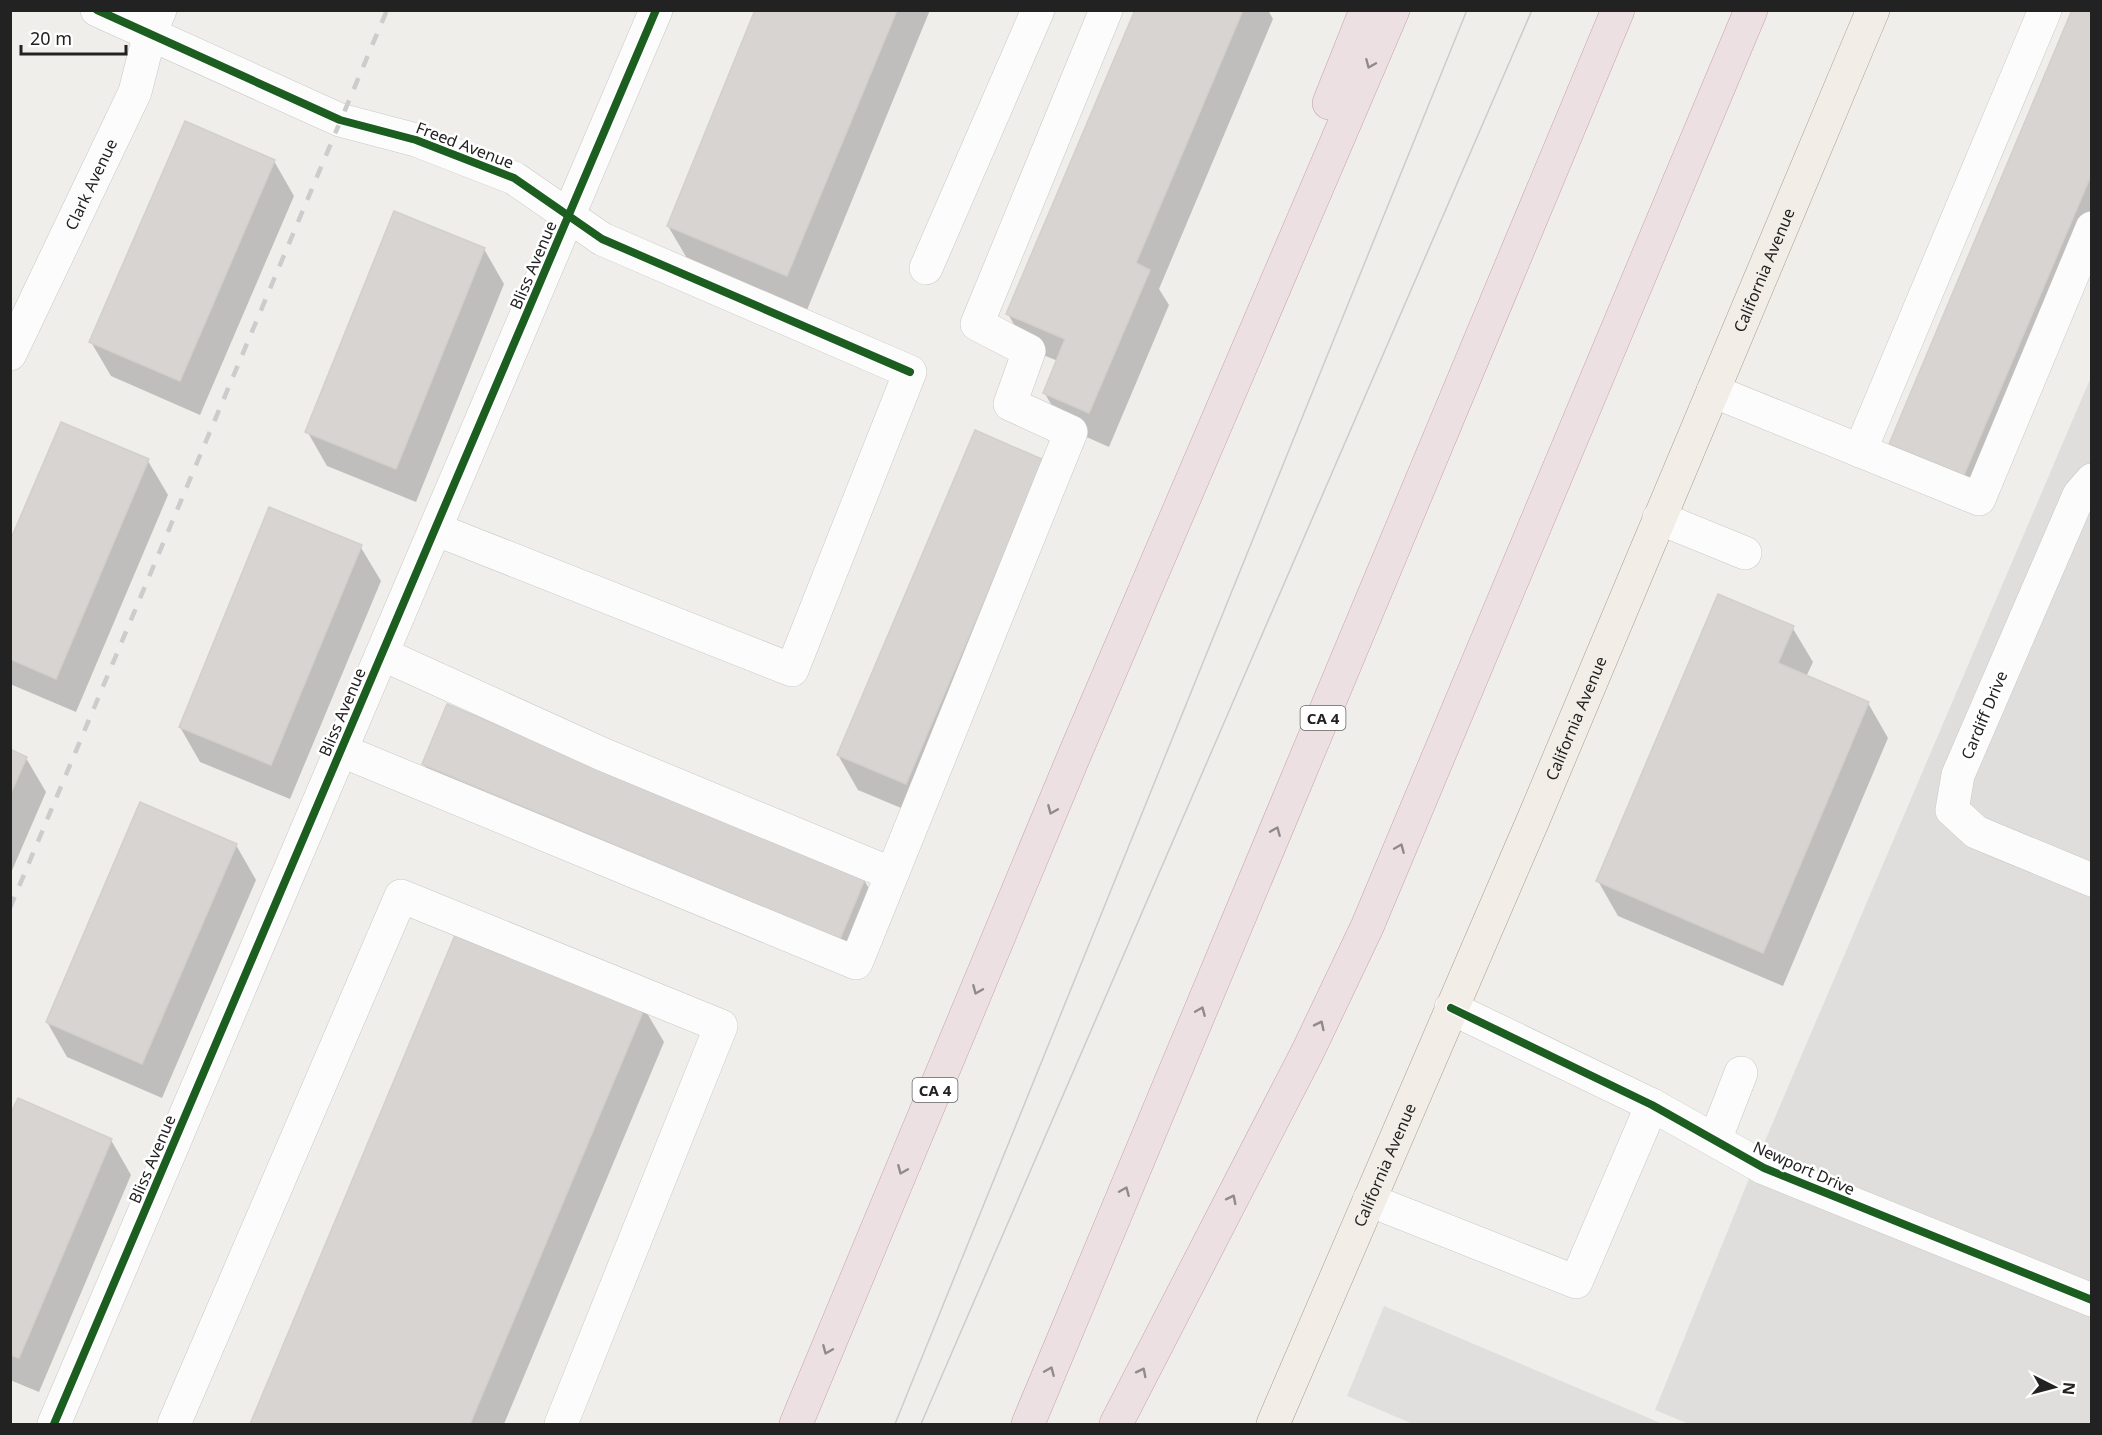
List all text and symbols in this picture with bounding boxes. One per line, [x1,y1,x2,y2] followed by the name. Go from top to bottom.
[21,18,126,56] scale bar
[30,26,72,50] text: 20 m
[1365,58,1377,69] one-way arrow
[413,116,517,174] street label: Freed Avenue
[60,135,122,234] street label: Clark Avenue
[1728,205,1800,335] street label: California Avenue
[504,217,562,313] street label: Bliss Avenue
[1540,653,1612,784] street label: California Avenue
[313,664,371,760] street label: Bliss Avenue
[1955,667,2013,763] street label: Cardiff Drive
[1300,706,1346,730] road number: CA 4
[1047,803,1059,814] one-way arrow
[1269,826,1281,837] one-way arrow
[1393,843,1405,854] one-way arrow
[972,983,984,994] one-way arrow
[1193,1006,1205,1017] one-way arrow
[1312,1021,1324,1032] one-way arrow
[912,1078,958,1102] road number: CA 4
[1348,1100,1421,1230] street label: California Avenue
[123,1111,181,1207] street label: Bliss Avenue
[1750,1136,1858,1200] street label: Newport Drive
[897,1163,909,1174] one-way arrow
[1118,1186,1130,1197] one-way arrow
[1224,1195,1236,1206] one-way arrow
[822,1343,834,1354] one-way arrow
[2024,1357,2084,1417] north arrow
[1043,1366,1055,1377] one-way arrow
[1135,1368,1146,1379] one-way arrow
[2057,1381,2081,1396] text: N

